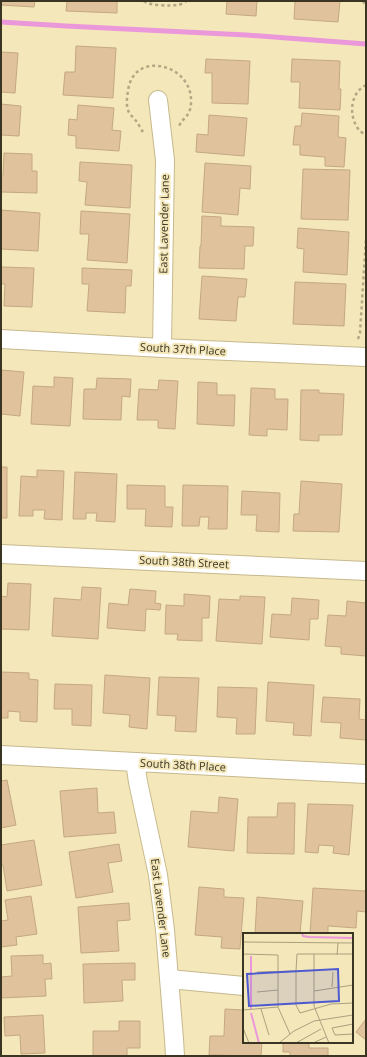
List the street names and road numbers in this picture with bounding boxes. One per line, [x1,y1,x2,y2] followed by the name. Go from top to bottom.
[155,174,172,274] street label: East Lavender Lane
[140,339,226,358] street label: South 37th Place
[139,552,229,571] street label: South 38th Street
[140,755,226,774] street label: South 38th Place
[148,858,175,958] street label: East Lavender Lane

